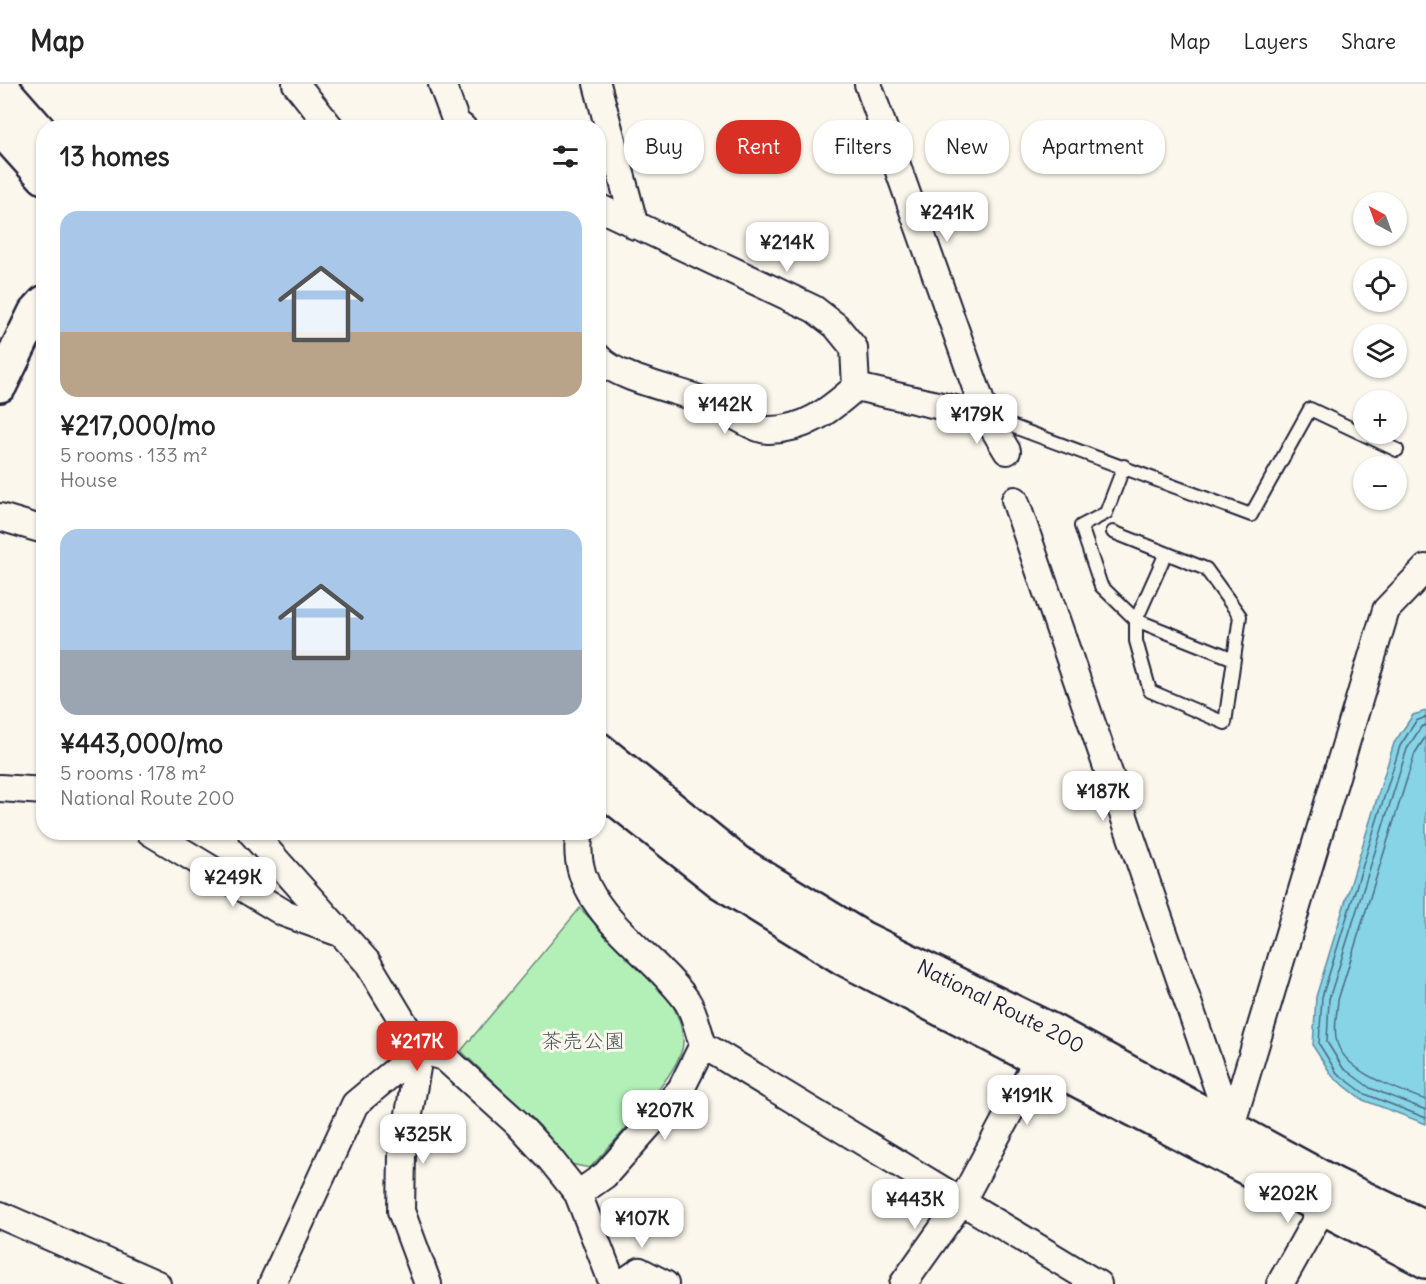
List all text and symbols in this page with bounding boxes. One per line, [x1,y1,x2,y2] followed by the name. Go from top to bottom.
[30,23,84,59] text: Map
[1170,28,1210,55] text: Map
[1243,28,1308,55] text: Layers
[1341,28,1396,55] text: Share
[624,120,704,174] chip: Buy
[716,120,801,174] chip: Rent
[813,120,913,174] chip: Filters
[925,120,1009,174] chip: New
[1021,120,1165,174] chip: Apartment
[60,140,170,173] text: 13 homes
[549,140,582,173] icon: filters
[905,192,989,243] pin: ¥241K
[1353,192,1407,246] north arrow
[1353,192,1407,510] map controls
[920,199,974,224] text: ¥241K
[745,222,829,273] pin: ¥214K
[760,229,814,254] text: ¥214K
[267,250,375,358] icon: home
[1353,258,1407,312] button: locate
[1353,324,1407,378] button: layers
[683,384,767,435] pin: ¥142K
[1353,390,1407,444] button: +
[698,391,752,416] text: ¥142K
[935,394,1019,445] pin: ¥179K
[950,401,1004,426] text: ¥179K
[60,409,216,442] text: ¥217,000/mo
[60,442,208,467] text: 5 rooms · 133 m²
[1353,456,1407,510] button: −
[60,467,117,492] text: House
[267,568,375,676] icon: home
[60,727,223,760] text: ¥443,000/mo
[60,760,206,785] text: 5 rooms · 178 m²
[1061,771,1145,822] pin: ¥187K
[1076,778,1130,803] text: ¥187K
[60,785,235,810] text: National Route 200
[191,857,275,908] pin: ¥249K
[204,864,262,889] text: ¥249K
[913,953,1089,1059] street label: National Route 200
[375,1021,459,1072] pin: ¥217K
[541,1027,625,1054] park label: 茶売公園
[391,1028,443,1053] text: ¥217K
[985,1075,1069,1126] pin: ¥191K
[1001,1082,1053,1107] text: ¥191K
[623,1090,707,1141] pin: ¥207K
[636,1097,694,1122] text: ¥207K
[381,1114,465,1165] pin: ¥325K
[394,1121,452,1146] text: ¥325K
[1246,1173,1330,1224] pin: ¥202K
[873,1179,957,1230] pin: ¥443K
[1258,1180,1318,1205] text: ¥202K
[886,1186,944,1211] text: ¥443K
[600,1198,684,1249] pin: ¥107K
[615,1205,669,1230] text: ¥107K

